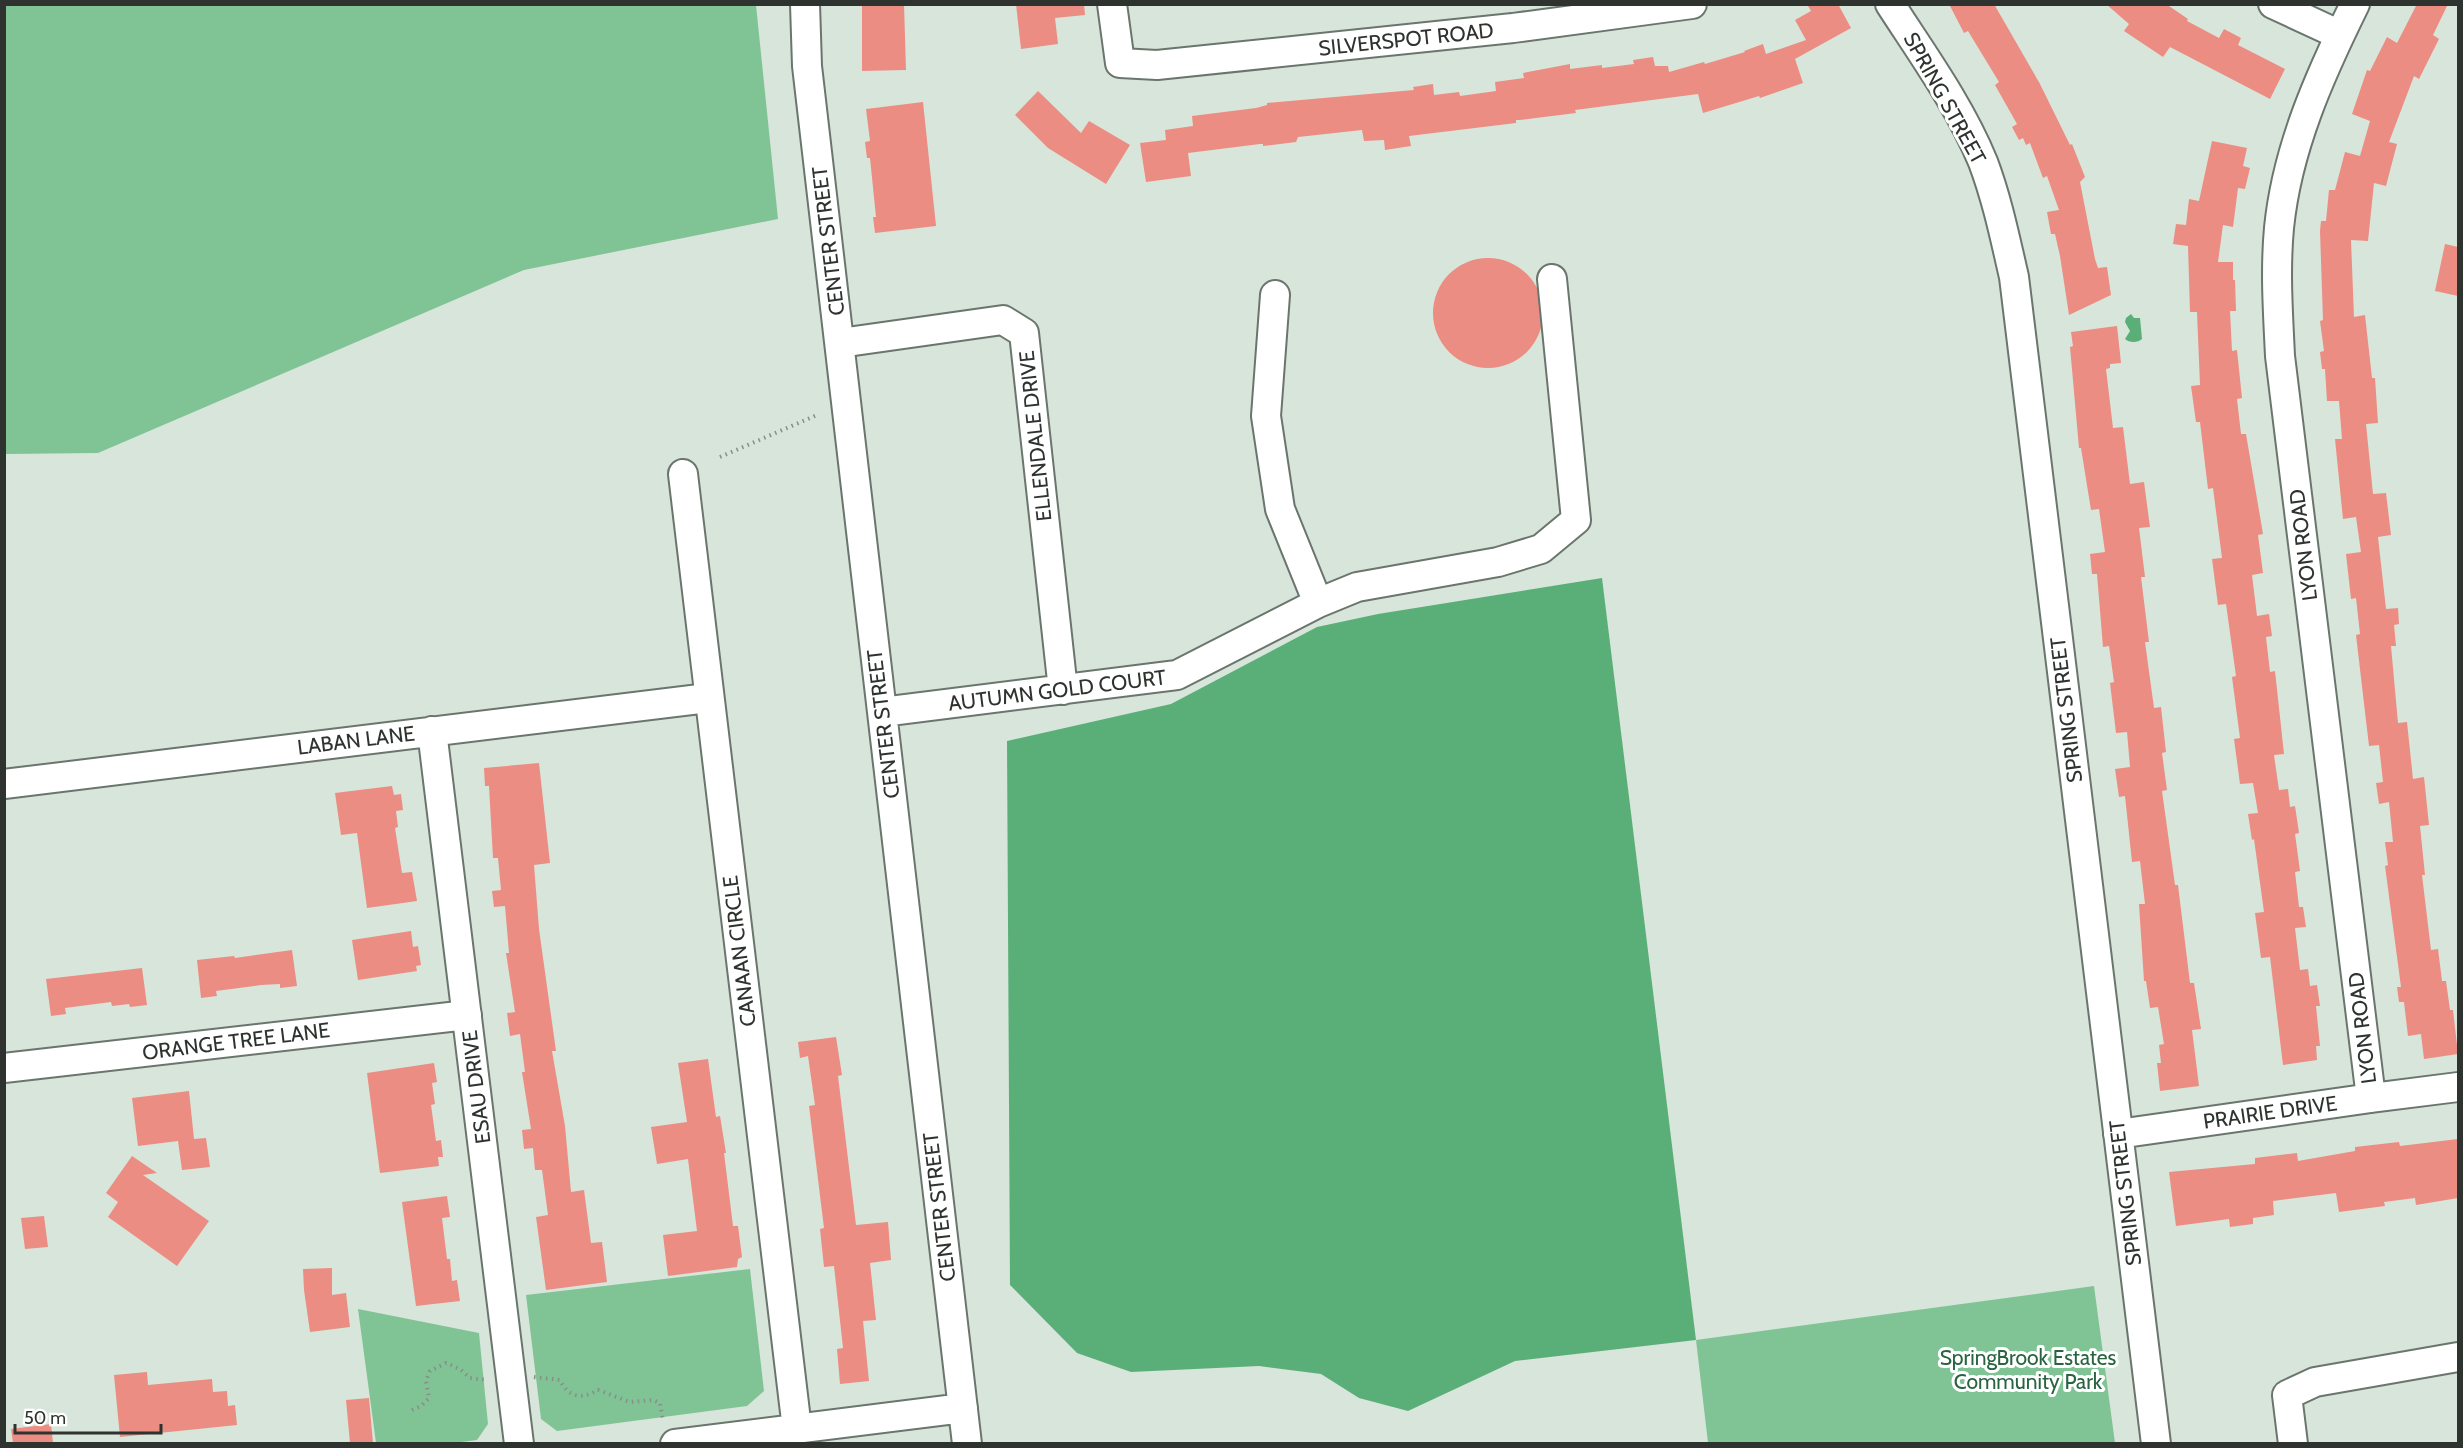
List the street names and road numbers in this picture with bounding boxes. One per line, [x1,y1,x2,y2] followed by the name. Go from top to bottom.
[1317,17,1495,61] street label: SILVERSPOT ROAD
[1899,28,1991,168] street label: SPRING STREET
[806,165,850,317] street label: CENTER STREET
[1014,349,1056,523] street label: ELLENDALE DRIVE
[2284,488,2322,602] street label: LYON ROAD
[2045,636,2087,784] street label: SPRING STREET
[861,648,905,800] street label: CENTER STREET
[947,664,1167,716] street label: AUTUMN GOLD COURT
[296,720,416,760] street label: LABAN LANE
[717,874,761,1028] street label: CANAAN CIRCLE
[2343,971,2381,1085] street label: LYON ROAD
[141,1017,331,1065] street label: ORANGE TREE LANE
[457,1029,495,1145] street label: ESAU DRIVE
[2201,1090,2339,1134] street label: PRAIRIE DRIVE
[2104,1119,2146,1267] street label: SPRING STREET
[917,1131,961,1283] street label: CENTER STREET

